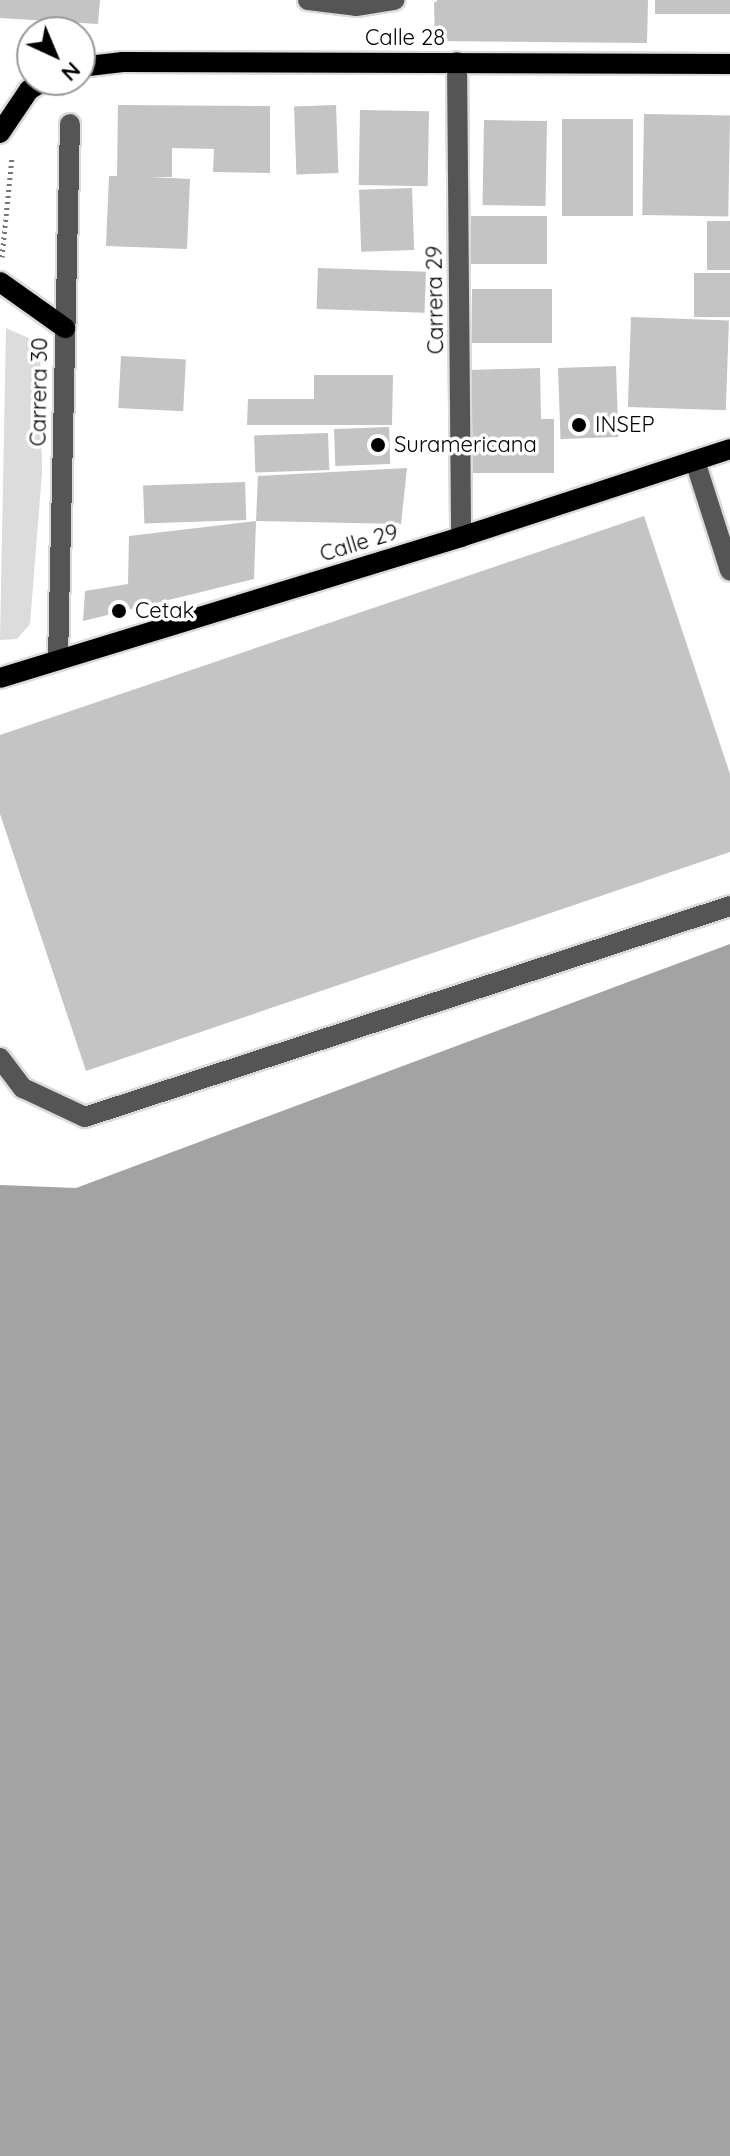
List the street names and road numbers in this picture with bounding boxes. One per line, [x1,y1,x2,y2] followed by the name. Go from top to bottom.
[365,25,445,51] street label: Calle 28
[421,245,449,355] street label: Carrera 29
[25,337,53,447] street label: Carrera 30
[317,519,401,567] street label: Calle 29

